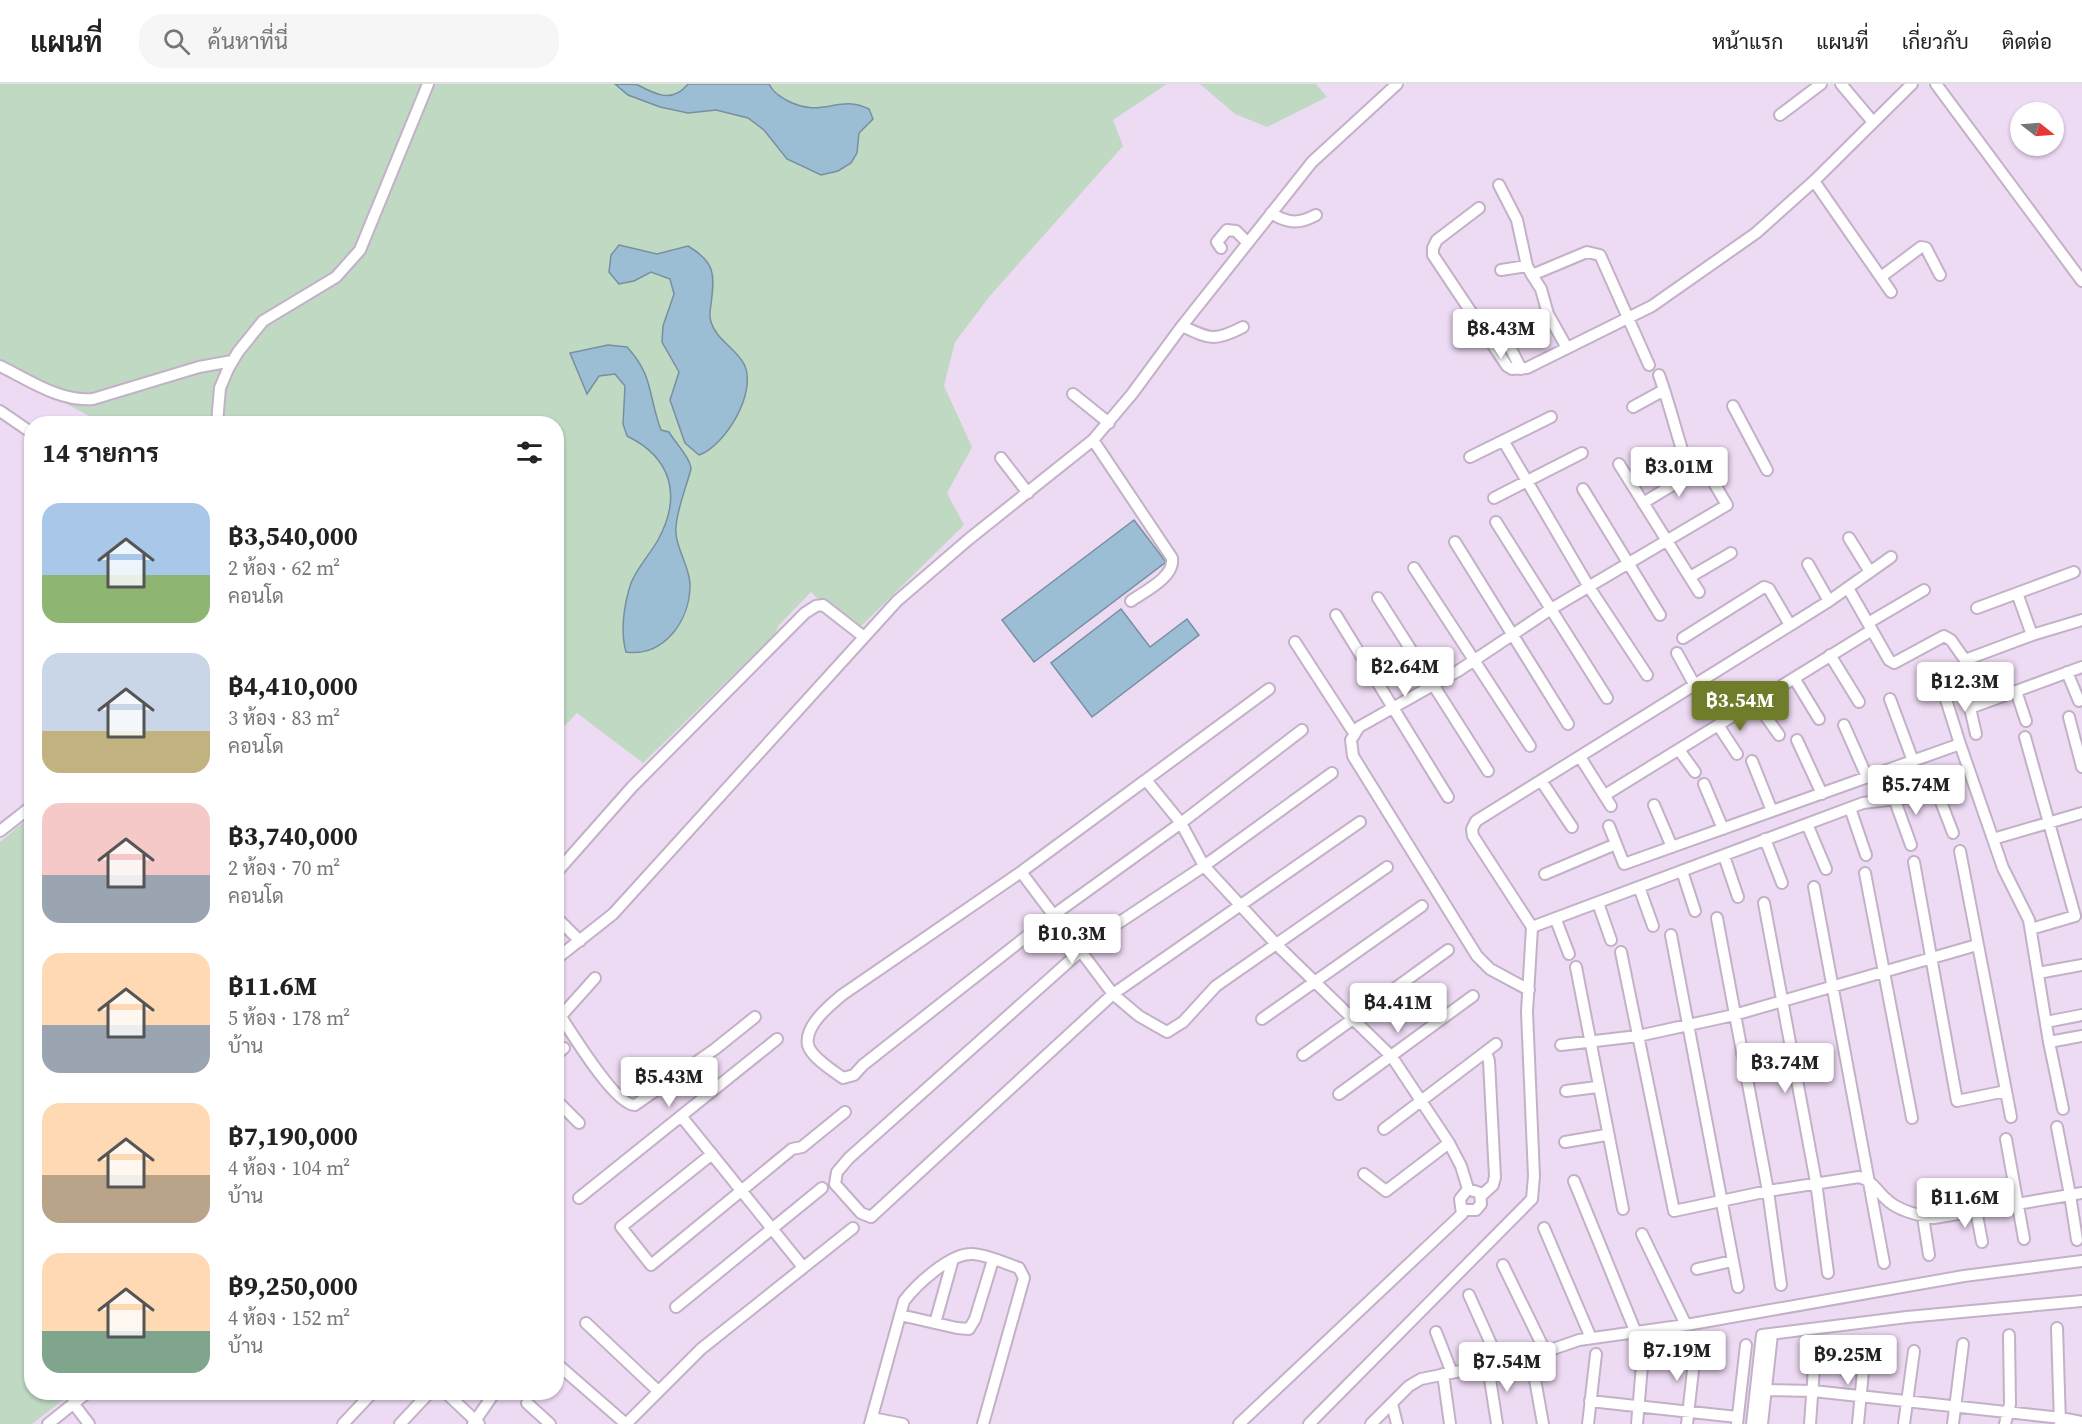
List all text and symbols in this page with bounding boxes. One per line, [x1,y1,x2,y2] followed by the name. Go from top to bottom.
[139,14,559,68] search box
[30,23,103,61] text: แผนที่
[160,25,193,58] icon: search
[208,26,288,56] text: ค้นหาที่นี่
[1712,27,1783,56] text: หน้าแรก
[1816,27,1869,56] text: แผนที่
[1902,27,1969,56] text: เกี่ยวกับ
[2002,27,2052,56] text: ติดต่อ
[2010,102,2064,156] north arrow
[2010,102,2064,156] map controls
[1452,309,1550,360] pin: ฿8.43M
[1467,314,1535,342] text: ฿8.43M
[42,435,159,471] text: 14 รายการ
[513,436,546,469] icon: filters
[1630,447,1728,498] pin: ฿3.01M
[1645,452,1713,480] text: ฿3.01M
[228,518,358,554] text: ฿3,540,000
[90,527,162,599] icon: home
[228,554,340,582] text: 2 ห้อง · 62 m²
[228,582,284,610] text: คอนโด
[1356,647,1454,698] pin: ฿2.64M
[1371,652,1439,680] text: ฿2.64M
[1916,662,2014,713] pin: ฿12.3M
[1931,667,1999,695] text: ฿12.3M
[228,668,358,704] text: ฿4,410,000
[90,677,162,749] icon: home
[1691,681,1789,732] pin: ฿3.54M
[1706,686,1774,714] text: ฿3.54M
[228,704,340,732] text: 3 ห้อง · 83 m²
[228,732,284,760] text: คอนโด
[1867,765,1965,816] pin: ฿5.74M
[1882,770,1950,798] text: ฿5.74M
[228,818,358,854] text: ฿3,740,000
[90,827,162,899] icon: home
[228,854,340,882] text: 2 ห้อง · 70 m²
[228,882,284,910] text: คอนโด
[1023,914,1121,965] pin: ฿10.3M
[1038,919,1106,947] text: ฿10.3M
[228,968,317,1004] text: ฿11.6M
[90,977,162,1049] icon: home
[1349,983,1447,1034] pin: ฿4.41M
[1364,988,1432,1016] text: ฿4.41M
[228,1004,350,1032] text: 5 ห้อง · 178 m²
[228,1032,263,1060] text: บ้าน
[1736,1043,1834,1094] pin: ฿3.74M
[1751,1048,1819,1076] text: ฿3.74M
[620,1057,718,1108] pin: ฿5.43M
[635,1062,703,1090] text: ฿5.43M
[228,1118,358,1154] text: ฿7,190,000
[90,1127,162,1199] icon: home
[228,1154,350,1182] text: 4 ห้อง · 104 m²
[1916,1178,2014,1229] pin: ฿11.6M
[228,1182,263,1210] text: บ้าน
[1931,1183,1999,1211] text: ฿11.6M
[228,1268,358,1304] text: ฿9,250,000
[90,1277,162,1349] icon: home
[228,1304,350,1332] text: 4 ห้อง · 152 m²
[1628,1331,1726,1382] pin: ฿7.19M
[228,1332,263,1360] text: บ้าน
[1799,1335,1897,1386] pin: ฿9.25M
[1643,1336,1711,1364] text: ฿7.19M
[1814,1340,1882,1368] text: ฿9.25M
[1458,1342,1556,1393] pin: ฿7.54M
[1473,1347,1541,1375] text: ฿7.54M

